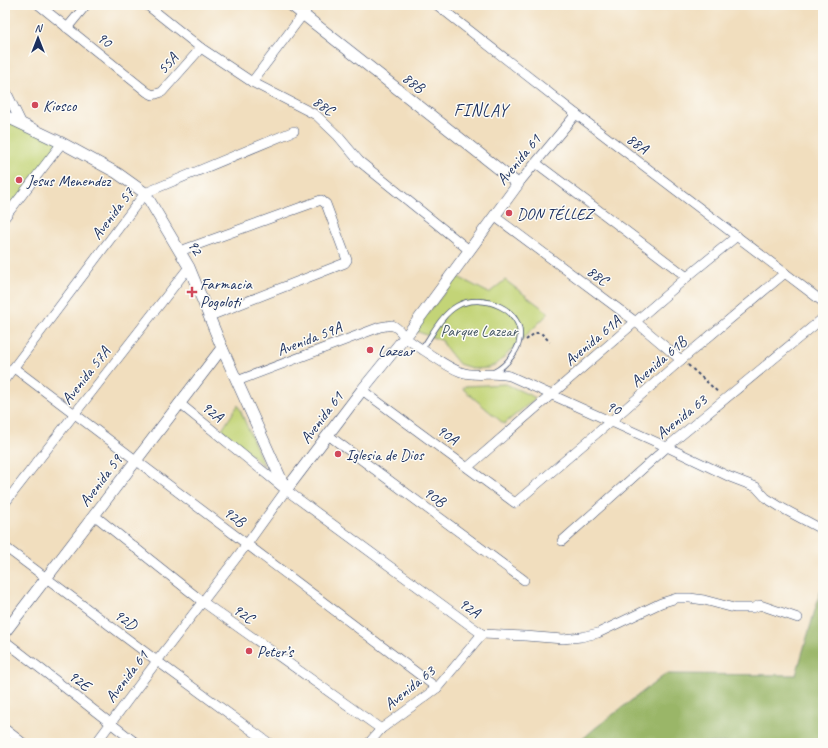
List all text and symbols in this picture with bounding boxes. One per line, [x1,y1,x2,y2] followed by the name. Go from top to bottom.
[18,18,58,58] north arrow
[35,21,44,35] text: N
[93,27,118,53] street label: 90
[153,48,183,79] street label: 55A
[398,68,430,99] street label: 88B
[309,91,339,121] street label: 88C
[43,96,78,116] place label: Kiosco
[30,100,40,110] marker: Kiosco
[454,100,511,121] district label: FINLAY
[492,129,546,189] street label: Avenida 61
[622,129,653,159] street label: 88A
[26,171,111,191] place label: Jesus Menendez
[14,175,24,185] marker: Jesus Menendez
[87,183,139,243] street label: Avenida 57
[517,204,596,224] place label: DON TÉLLEZ
[504,208,514,218] marker: DON TÉLLEZ
[183,236,208,260] street label: 92
[583,261,613,291] street label: 88C
[200,274,253,312] place label: Farmacia Pogoloti
[187,287,197,297] marker: Farmacia Pogoloti
[560,311,626,370] street label: Avenida 61A
[274,317,345,360] street label: Avenida 59A
[441,321,520,341] park label: Parque Lazear
[626,331,692,392] street label: Avenida 61B
[378,341,416,361] place label: Lazear
[57,342,115,408] street label: Avenida 57A
[365,345,375,355] marker: Lazear
[296,387,348,447] street label: Avenida 61
[652,389,713,443] street label: Avenida 63
[603,396,626,421] street label: 90
[197,397,228,427] street label: 92A
[432,420,463,450] street label: 90A
[346,445,425,465] place label: Iglesia de Dios
[75,449,128,510] street label: Avenida 59
[333,449,343,459] marker: Iglesia de Dios
[419,482,451,513] street label: 90B
[219,502,251,533] street label: 92B
[454,593,485,623] street label: 92A
[229,599,259,629] street label: 92C
[110,605,142,636] street label: 92D
[257,642,294,662] place label: Peter’s
[101,646,153,706] street label: Avenida 61
[244,646,254,656] marker: Peter’s
[380,660,441,714] street label: Avenida 63
[64,666,97,697] street label: 92E

